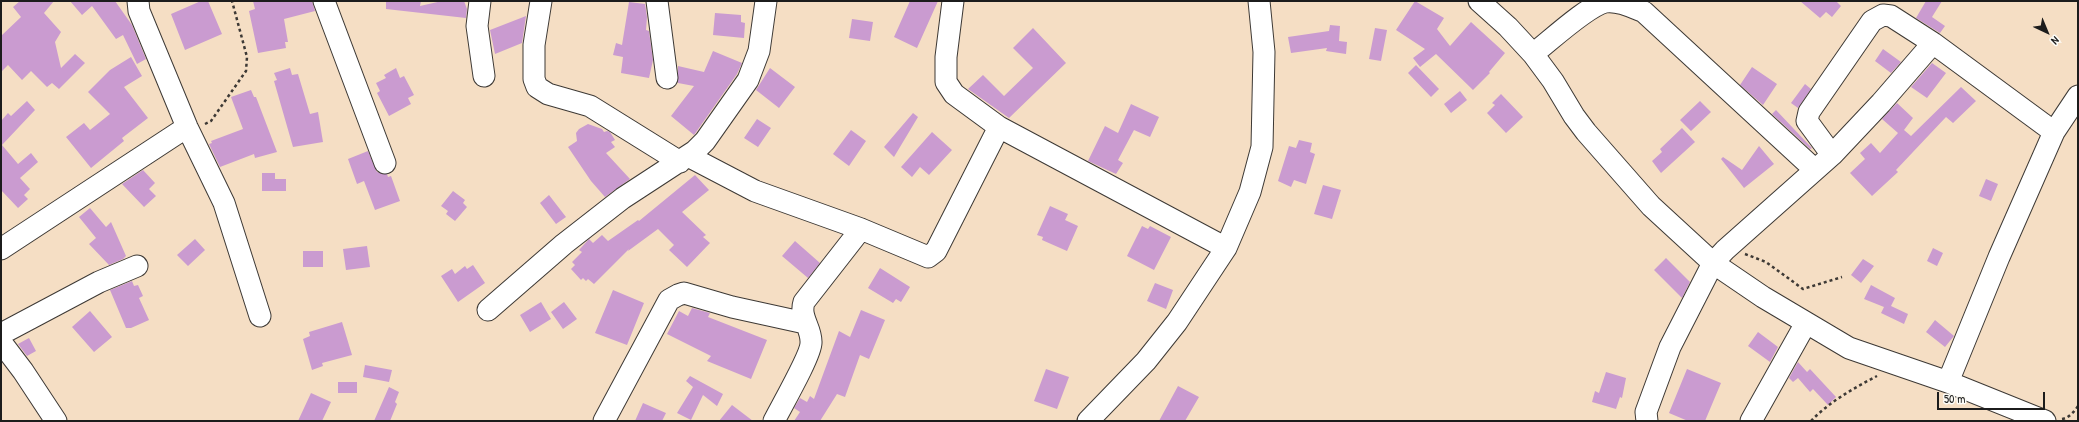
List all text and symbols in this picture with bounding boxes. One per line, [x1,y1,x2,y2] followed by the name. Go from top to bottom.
[2027,12,2067,52] north arrow
[2048,34,2062,48] text: N
[1939,384,2047,410] scale bar
[1944,390,1965,407] text: 50 m

